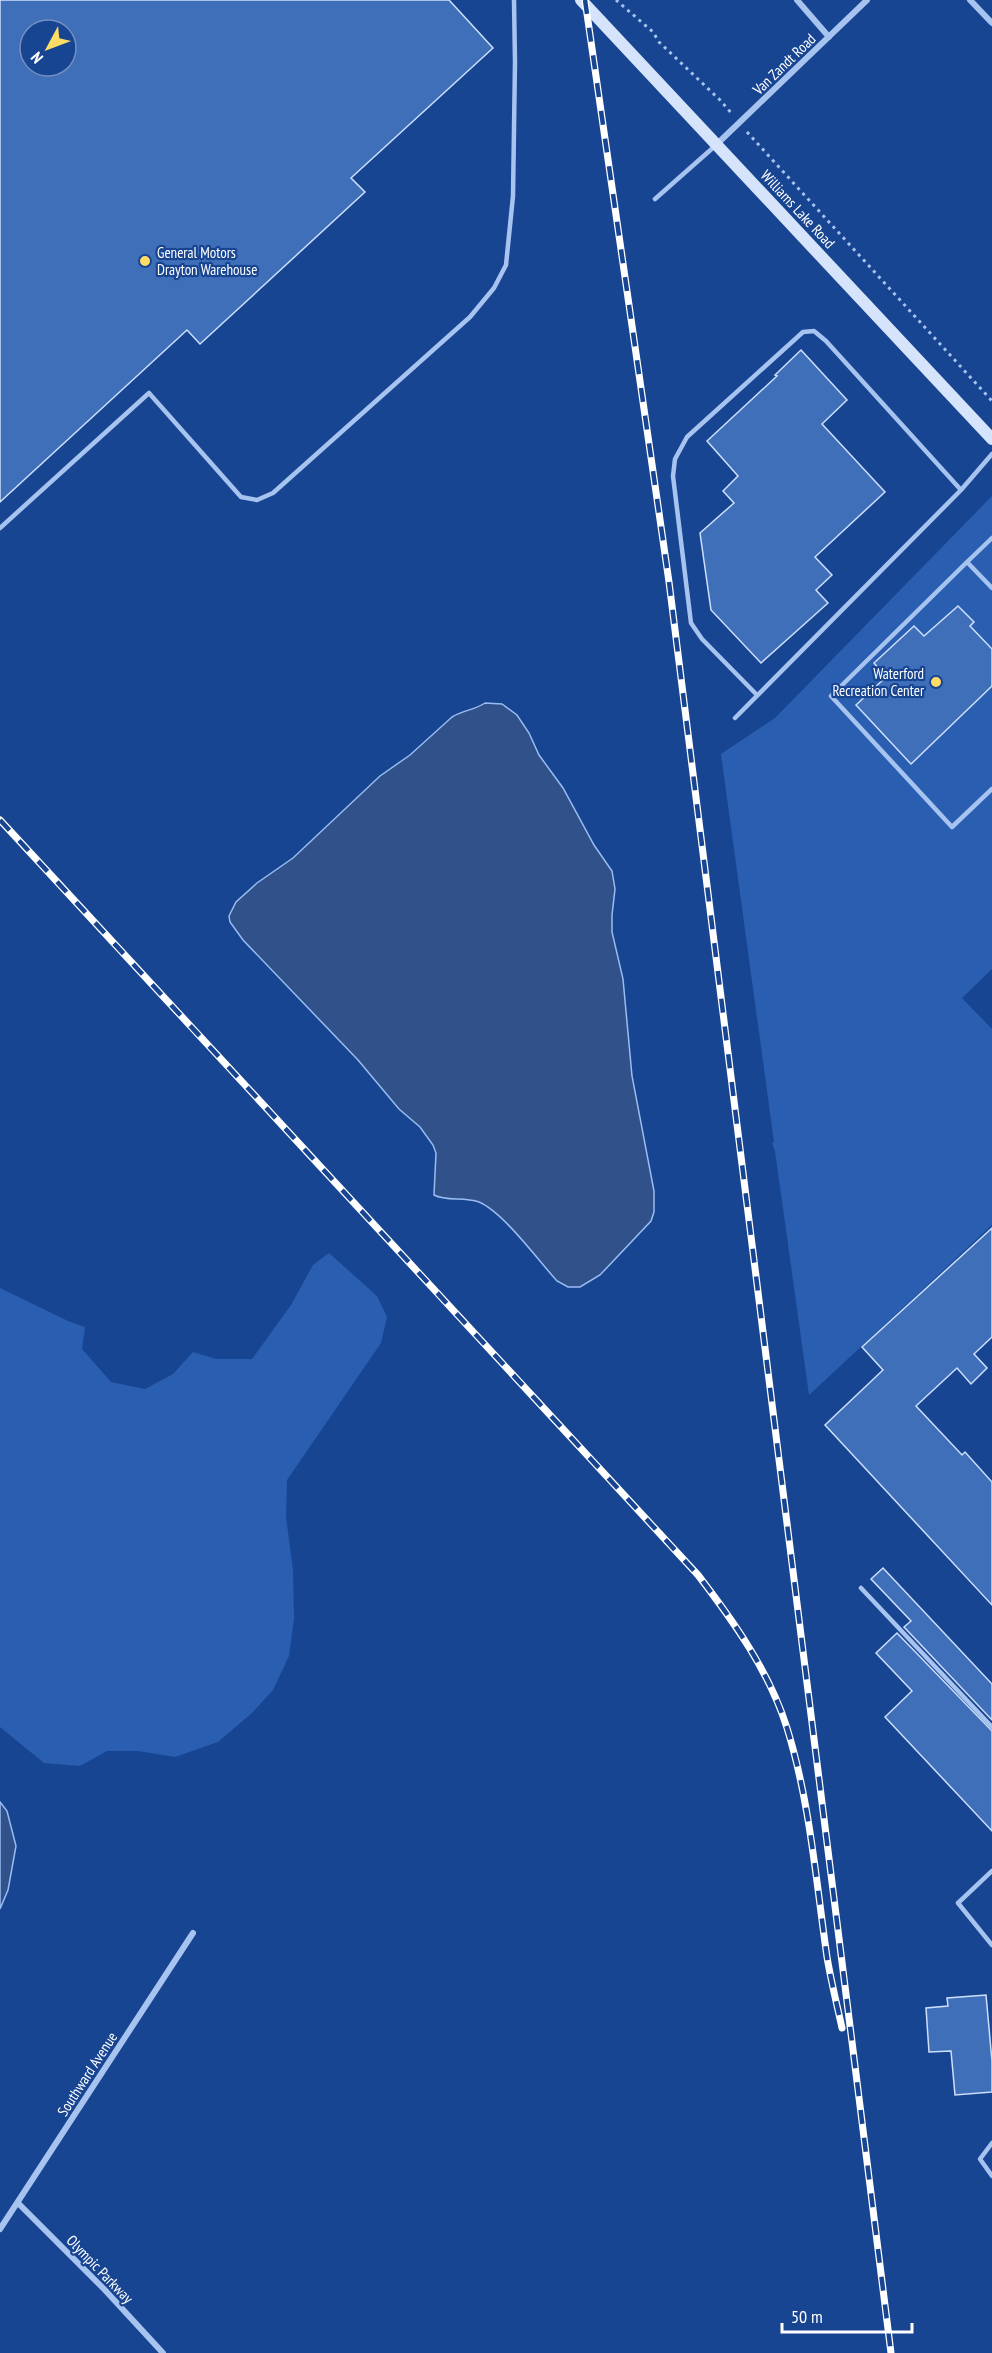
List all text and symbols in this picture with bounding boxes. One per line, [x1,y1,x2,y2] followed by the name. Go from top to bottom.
[18,18,78,78] north arrow
[748,29,819,99] street label: Van Zandt Road
[26,48,47,68] text: N
[757,166,839,252] street label: Williams Lake Road
[157,243,257,279] place label: General Motors Drayton Warehouse
[138,254,152,268] marker: General Motors Drayton Warehouse
[832,664,925,700] place label: Waterford Recreation Center
[929,675,943,689] marker: Waterford Recreation Center
[53,2028,121,2120] street label: Southward Avenue
[63,2231,138,2307] street label: Olympic Parkway
[782,2296,912,2334] scale bar
[791,2305,823,2328] text: 50 m

